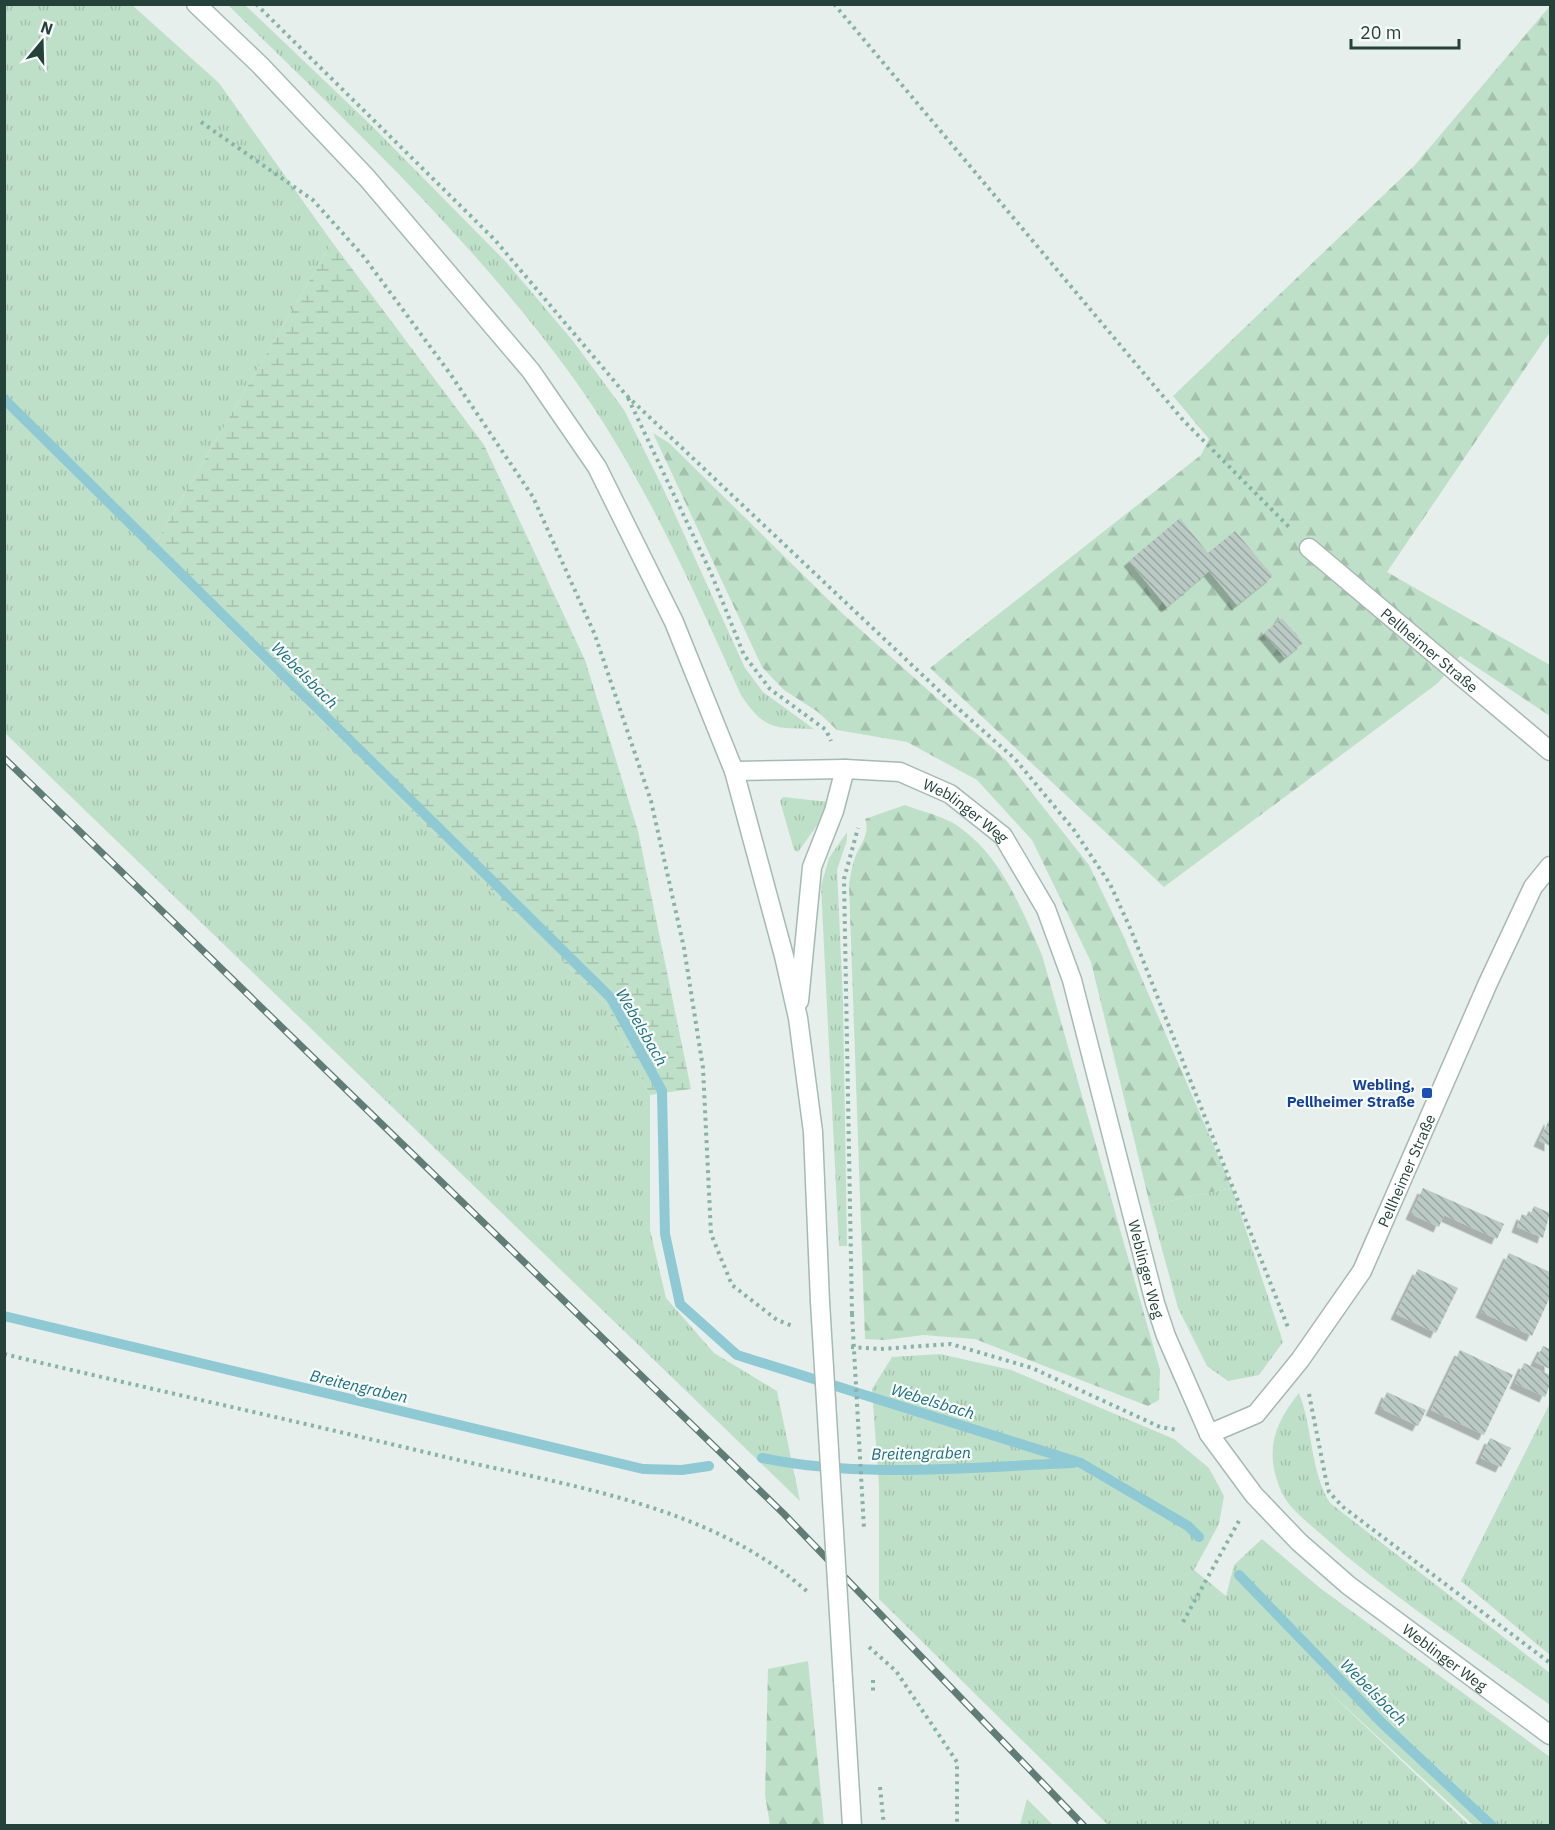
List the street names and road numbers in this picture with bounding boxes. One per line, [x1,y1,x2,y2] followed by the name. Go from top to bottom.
[1377,603,1482,696] street label: Pellheimer Straße
[920,774,1014,845] street label: Weblinger Weg
[1373,1111,1439,1230] street label: Pellheimer Straße
[1124,1218,1169,1321] street label: Weblinger Weg
[1399,1619,1491,1695] street label: Weblinger Weg

